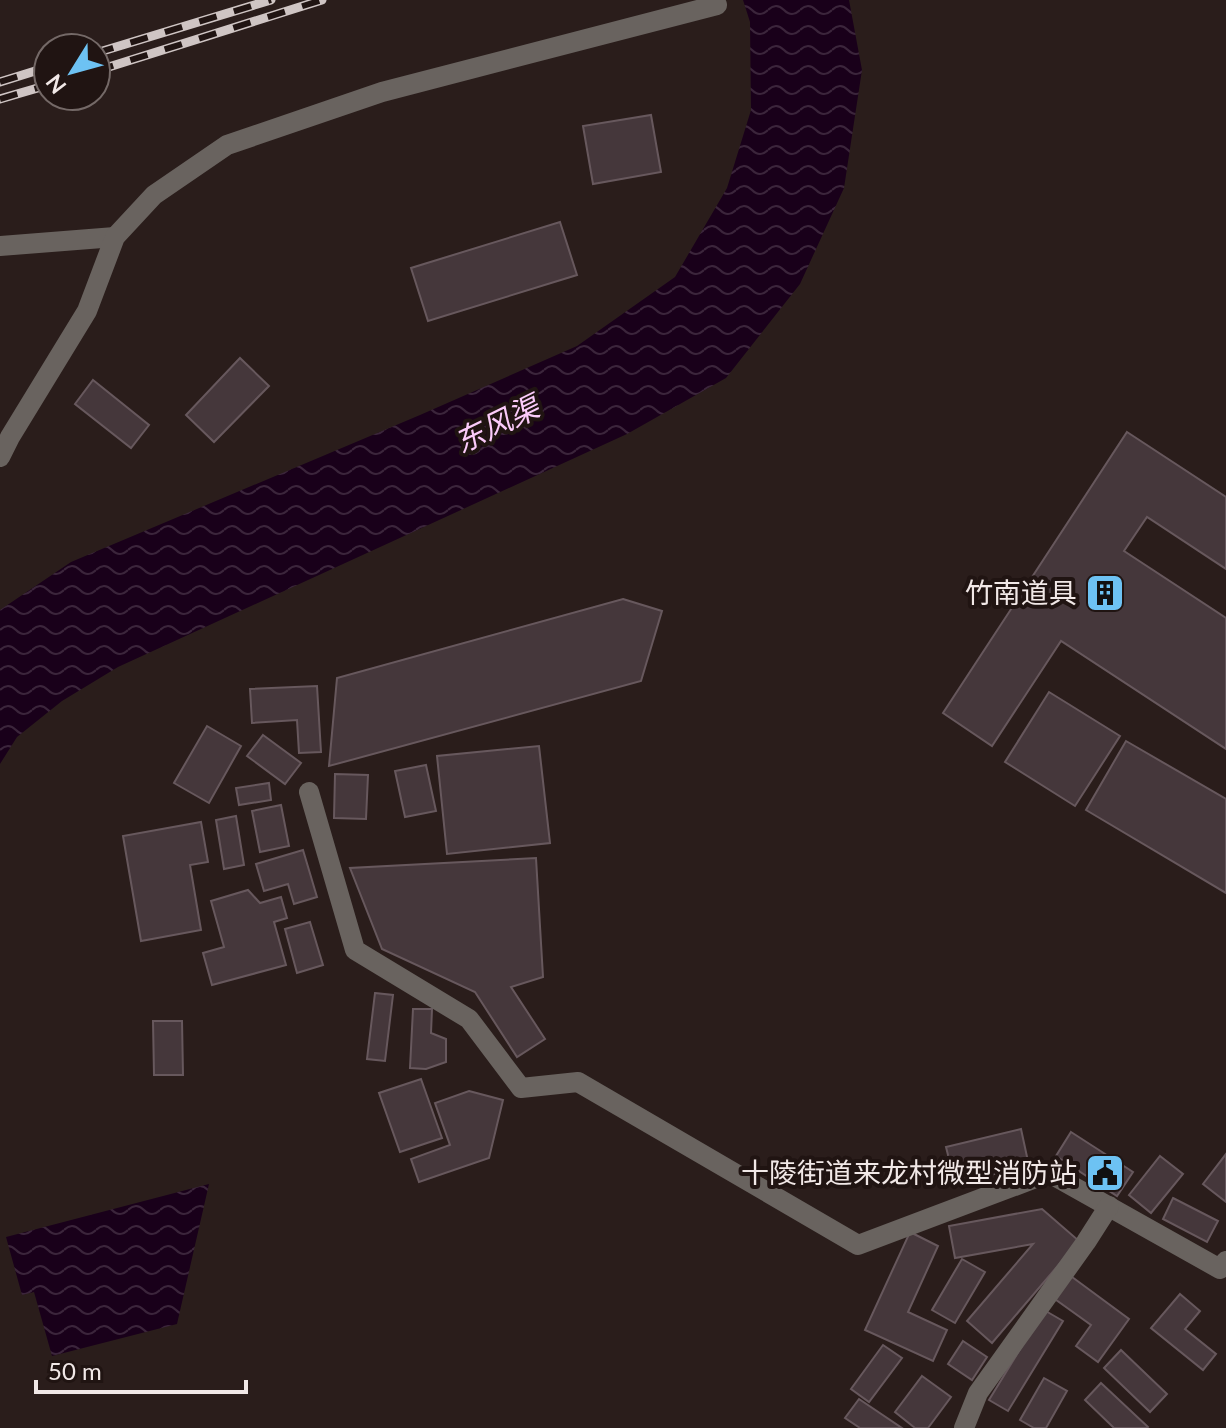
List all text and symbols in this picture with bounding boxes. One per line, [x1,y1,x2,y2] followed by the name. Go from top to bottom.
[32,32,112,112] north arrow
[40,69,72,99] text: N
[448,386,548,459] water label: 东风渠
[1084,572,1126,614] building icon: 竹南道具
[965,575,1077,609] place label: 竹南道具
[1084,1152,1126,1194] public building icon: 十陵街道来龙村微型消防站
[741,1155,1077,1189] place label: 十陵街道来龙村微型消防站
[36,1344,246,1394] scale bar
[48,1356,102,1385] text: 50 m

